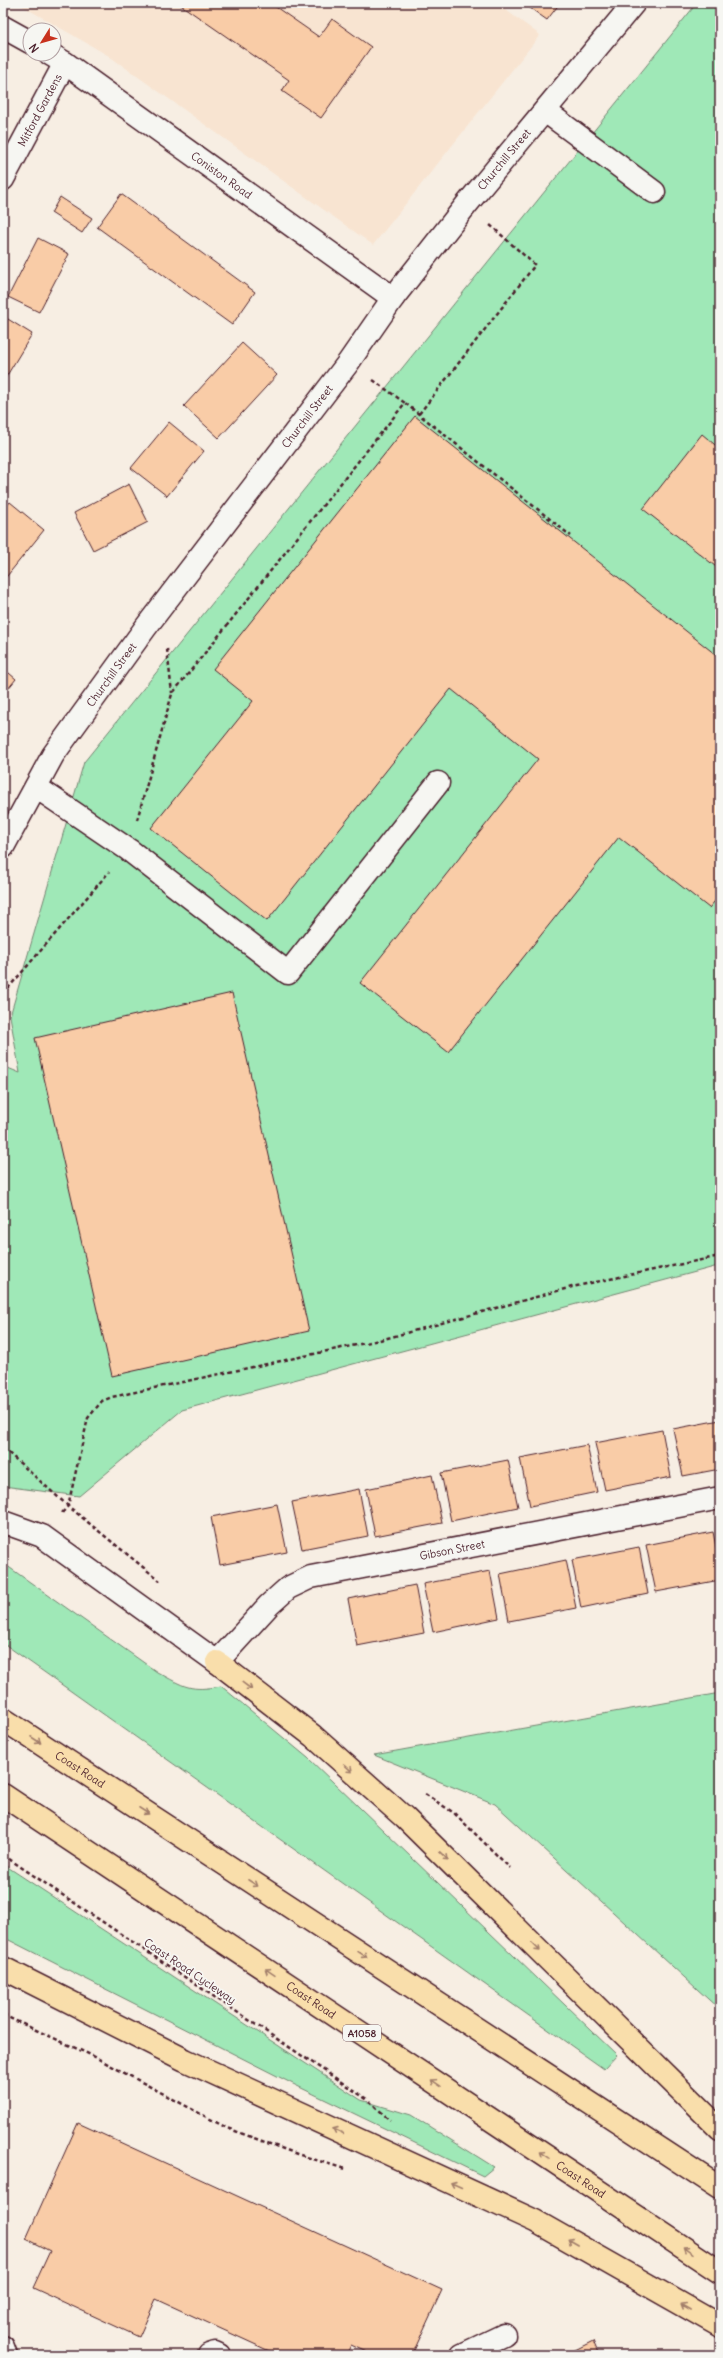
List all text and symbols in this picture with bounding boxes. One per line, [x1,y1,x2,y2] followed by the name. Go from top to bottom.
[22,22,62,62] north arrow
[26,41,42,55] text: N
[15,71,65,149] street label: Mitford Gardens
[474,126,534,193] street label: Churchill Street
[188,148,255,202] street label: Coniston Road
[278,382,336,451] street label: Churchill Street
[83,640,139,709] street label: Churchill Street
[418,1537,486,1563] street label: Gibson Street
[242,1682,253,1690] one-way arrow
[30,1736,41,1744] one-way arrow
[52,1748,108,1791] street label: Coast Road
[343,1763,354,1772] one-way arrow
[139,1807,150,1815] one-way arrow
[439,1851,449,1861] one-way arrow
[247,1879,259,1887] one-way arrow
[141,1935,239,2007] street label: Coast Road Cycleway
[531,1942,541,1952] one-way arrow
[356,1950,367,1958] one-way arrow
[265,1968,276,1976] one-way arrow
[284,1978,339,2022] street label: Coast Road
[343,2025,381,2041] road number: A1058
[431,2079,442,2087] one-way arrow
[332,2127,344,2134] one-way arrow
[539,2151,550,2159] one-way arrow
[553,2158,609,2201] street label: Coast Road
[451,2181,463,2188] one-way arrow
[567,2238,579,2246] one-way arrow
[682,2246,693,2255] one-way arrow
[680,2302,692,2310] one-way arrow

